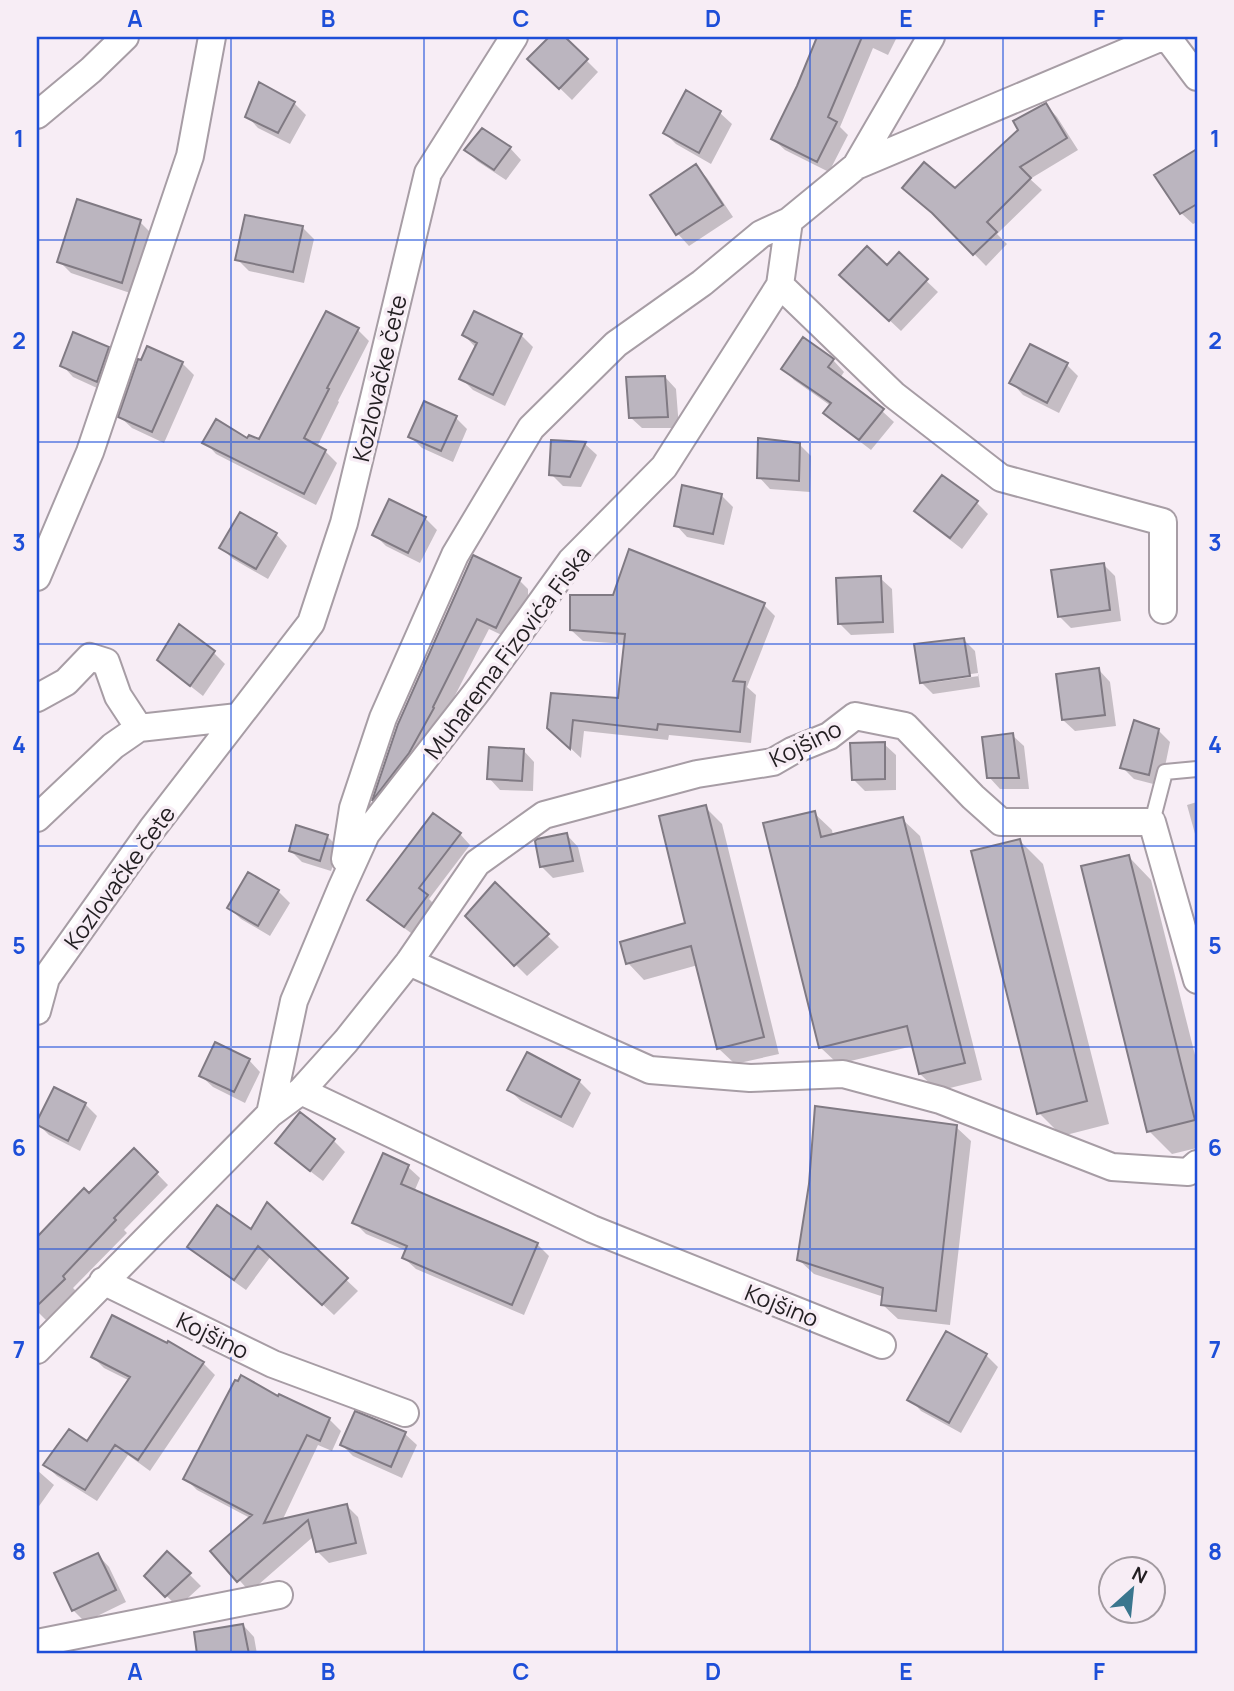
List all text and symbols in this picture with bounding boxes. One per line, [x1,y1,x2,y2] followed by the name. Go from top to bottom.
[127,2,143,34] text: A
[321,2,335,34] text: B
[513,2,530,34] text: C
[705,2,721,34] text: D
[899,2,913,34] text: E
[1093,2,1105,34] text: F
[14,122,24,154] text: 1
[1210,122,1220,154] text: 1
[344,291,414,465] street label: Kozlovačke čete
[12,324,26,356] text: 2
[1208,324,1222,356] text: 2
[12,526,26,558] text: 3
[1208,526,1222,558] text: 3
[416,539,598,765] street label: Muharema Fizovića Fiska
[764,712,846,774] street label: Kojšino
[12,728,26,760] text: 4
[1208,728,1222,760] text: 4
[56,799,182,955] street label: Kozlovačke čete
[12,929,26,961] text: 5
[1208,929,1222,961] text: 5
[12,1131,26,1163] text: 6
[1208,1131,1222,1163] text: 6
[740,1276,824,1334] street label: Kojšino
[172,1304,254,1366] street label: Kojšino
[13,1333,25,1365] text: 7
[1209,1333,1221,1365] text: 7
[12,1535,26,1567] text: 8
[1208,1535,1222,1567] text: 8
[1098,1554,1168,1624] north arrow
[1128,1560,1152,1590] text: N
[127,1655,143,1687] text: A
[321,1655,335,1687] text: B
[513,1655,530,1687] text: C
[705,1655,721,1687] text: D
[899,1655,913,1687] text: E
[1093,1655,1105,1687] text: F

